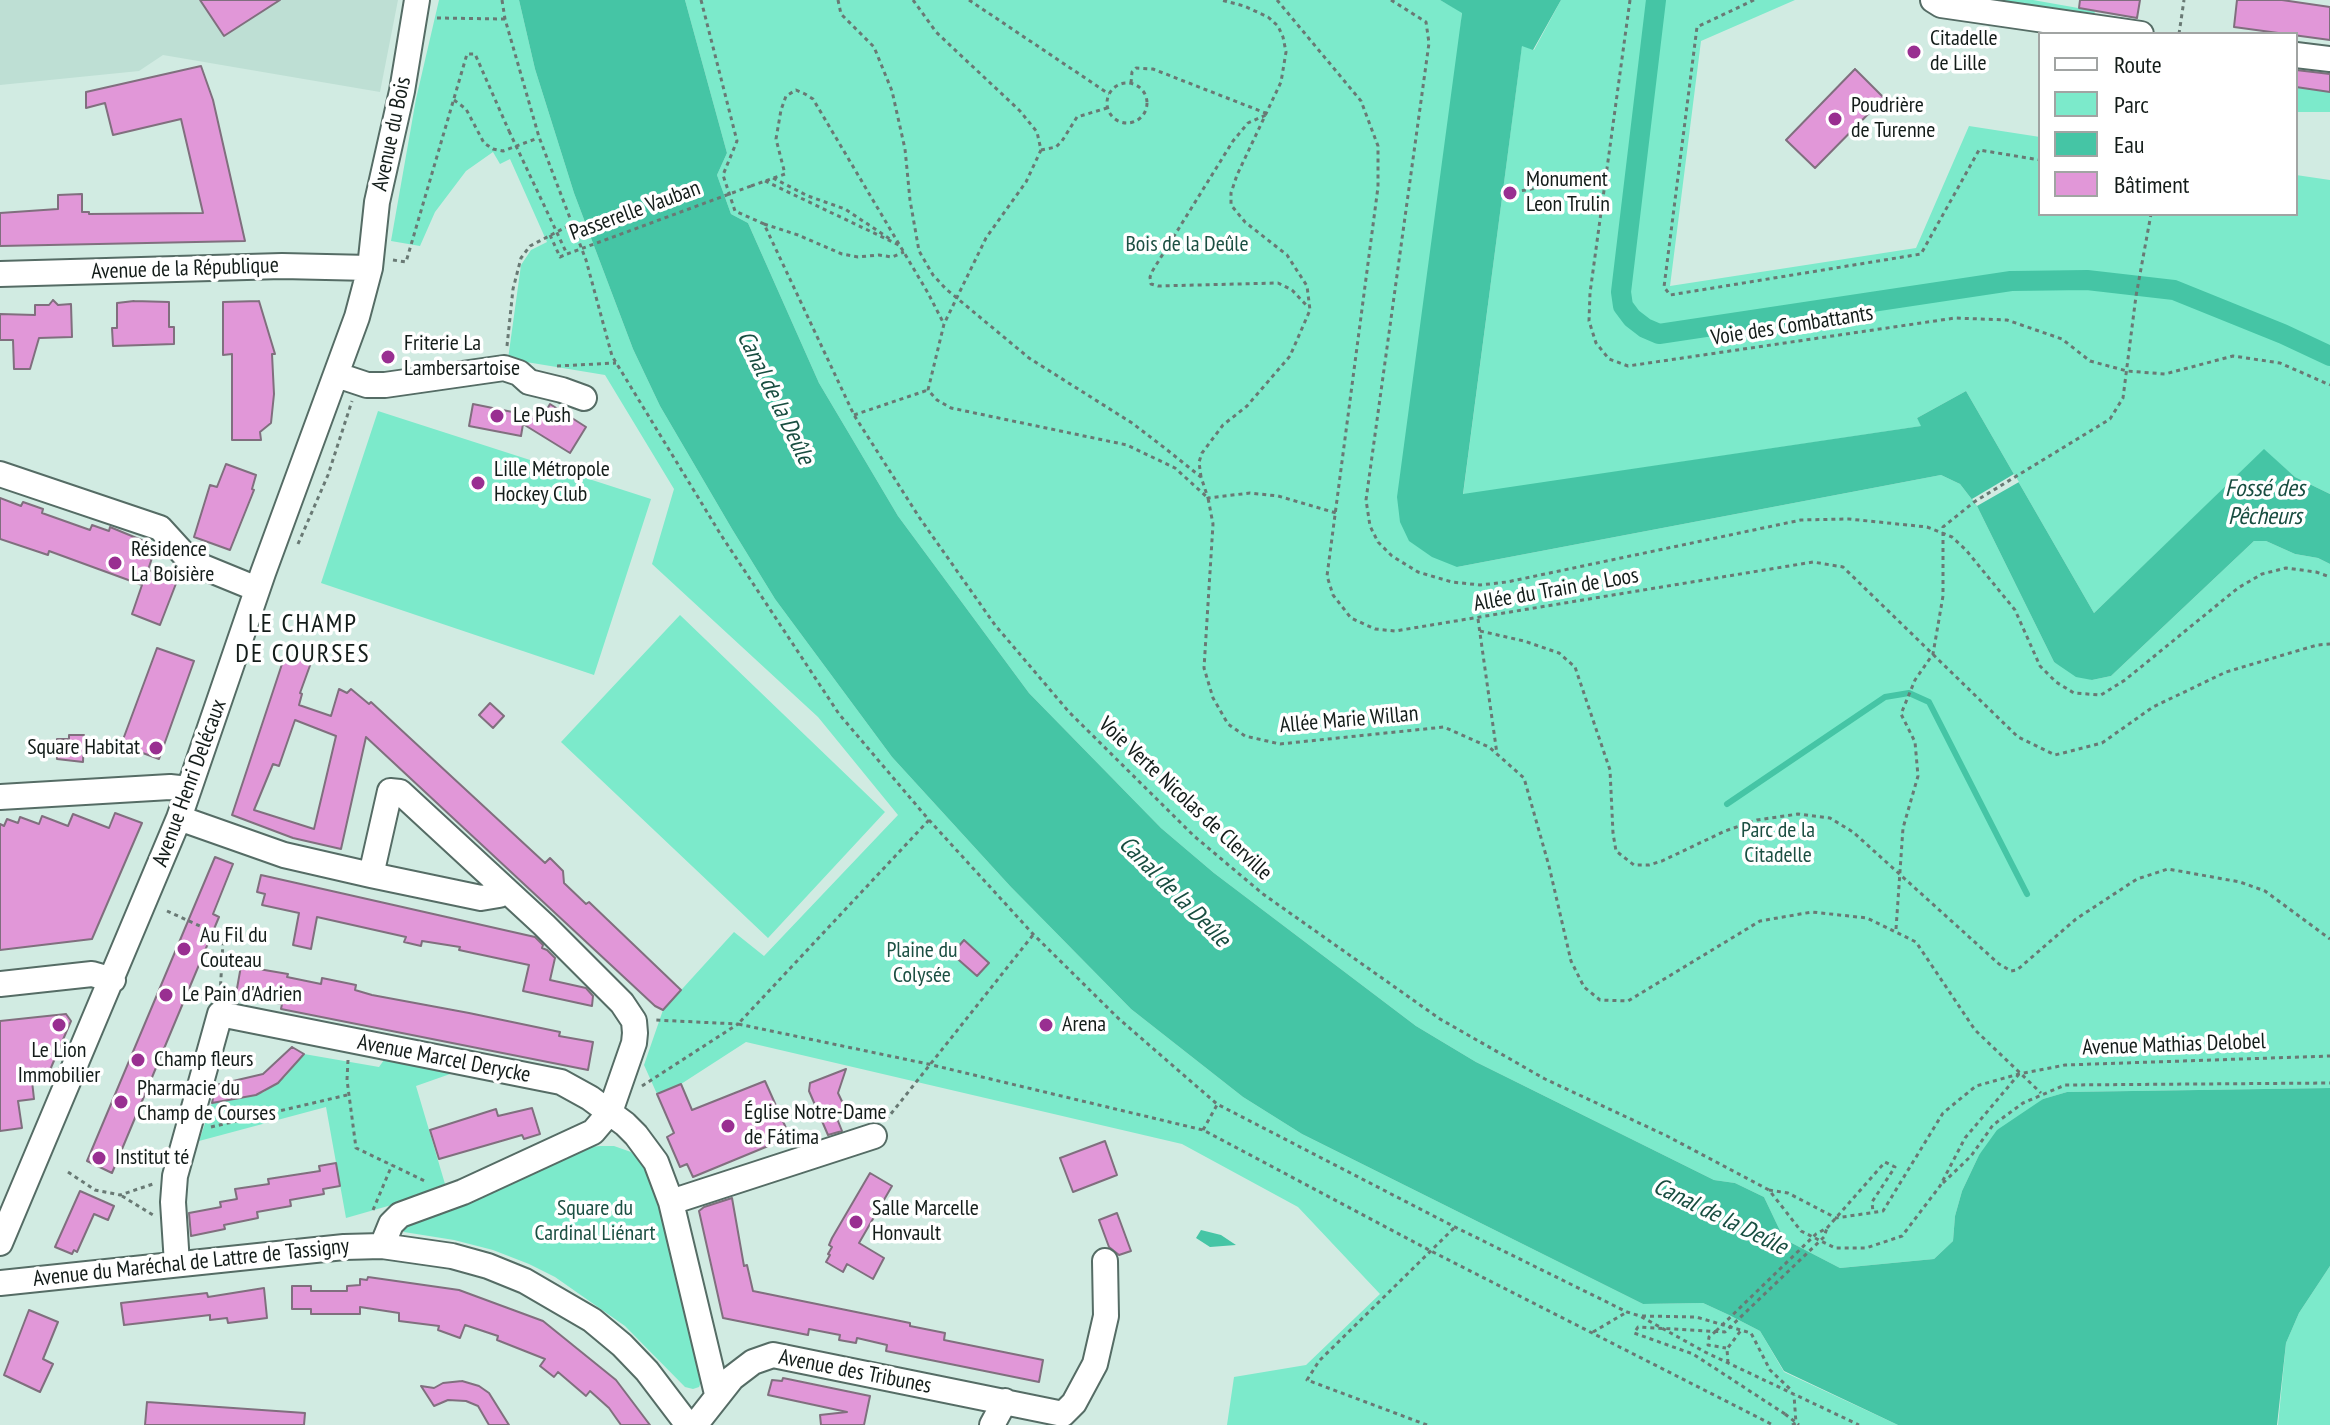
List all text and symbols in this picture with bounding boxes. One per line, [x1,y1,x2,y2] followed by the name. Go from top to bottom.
[1930,26,1998,78] place label: Citadelle de Lille
[2038,32,2298,216] legend
[1905,43,1923,61] marker: Citadelle de Lille
[2114,49,2162,80] text: Route
[367,74,417,194] street label: Avenue du Bois
[2114,89,2149,120] text: Parc
[1851,93,1935,144] place label: Poudrière de Turenne
[1826,110,1844,128] marker: Poudrière de Turenne
[2114,129,2144,160] text: Eau
[1526,167,1610,218] place label: Monument Leon Trulin
[2114,169,2189,200] text: Bâtiment
[566,175,704,247] street label: Passerelle Vauban
[1501,184,1519,202] marker: Monument Leon Trulin
[1125,232,1249,258] park label: Bois de la Deûle
[91,253,279,285] street label: Avenue de la République
[1709,300,1875,352] street label: Voie des Combattants
[730,326,820,470] water label: Canal de la Deûle
[404,331,520,382] place label: Friterie La Lambersartoise
[379,348,397,366] marker: Friterie La Lambersartoise
[513,403,571,429] place label: Le Push
[488,407,506,425] marker: Le Push
[494,457,610,508] place label: Lille Métropole Hockey Club
[469,474,487,492] marker: Lille Métropole Hockey Club
[2225,475,2305,531] water label: Fossé des Pêcheurs
[131,537,214,588] place label: Résidence La Boisière
[106,554,124,572] marker: Résidence La Boisière
[1472,563,1640,617] street label: Allée du Train de Loos
[235,609,371,670] district label: LE CHAMP DE COURSES
[147,696,233,870] street label: Avenue Henri Delécaux
[1279,701,1419,739] street label: Allée Marie Willan
[1093,712,1277,886] street label: Voie Verte Nicolas de Clerville
[27,735,140,761] place label: Square Habitat
[147,739,165,757] marker: Square Habitat
[1741,818,1815,870] park label: Parc de la Citadelle
[1112,830,1236,954] water label: Canal de la Deûle
[200,923,267,974] place label: Au Fil du Couteau
[886,938,958,990] park label: Plaine du Colysée
[175,940,193,958] marker: Au Fil du Couteau
[182,982,302,1008] place label: Le Pain d'Adrien
[157,986,175,1004] marker: Le Pain d'Adrien
[1062,1012,1106,1038] place label: Arena
[50,1016,68,1034] marker: Le Lion Immobilier
[1037,1016,1055,1034] marker: Arena
[355,1029,533,1089] street label: Avenue Marcel Derycke
[2082,1029,2266,1061] street label: Avenue Mathias Delobel
[18,1038,100,1090] place label: Le Lion Immobilier
[154,1047,254,1073] place label: Champ fleurs
[129,1051,147,1069] marker: Champ fleurs
[137,1076,276,1128] place label: Pharmacie du Champ de Courses
[112,1093,130,1111] marker: Pharmacie du Champ de Courses
[744,1100,887,1152] place label: Église Notre-Dame de Fátima
[719,1117,737,1135] marker: Église Notre-Dame de Fátima
[115,1145,189,1171] place label: Institut té
[90,1149,108,1167] marker: Institut té
[1648,1172,1792,1262] water label: Canal de la Deûle
[534,1196,656,1248] park label: Square du Cardinal Liénart
[872,1196,979,1248] place label: Salle Marcelle Honvault
[847,1213,865,1231] marker: Salle Marcelle Honvault
[32,1233,350,1293] street label: Avenue du Maréchal de Lattre de Tassigny
[776,1344,934,1400] street label: Avenue des Tribunes

